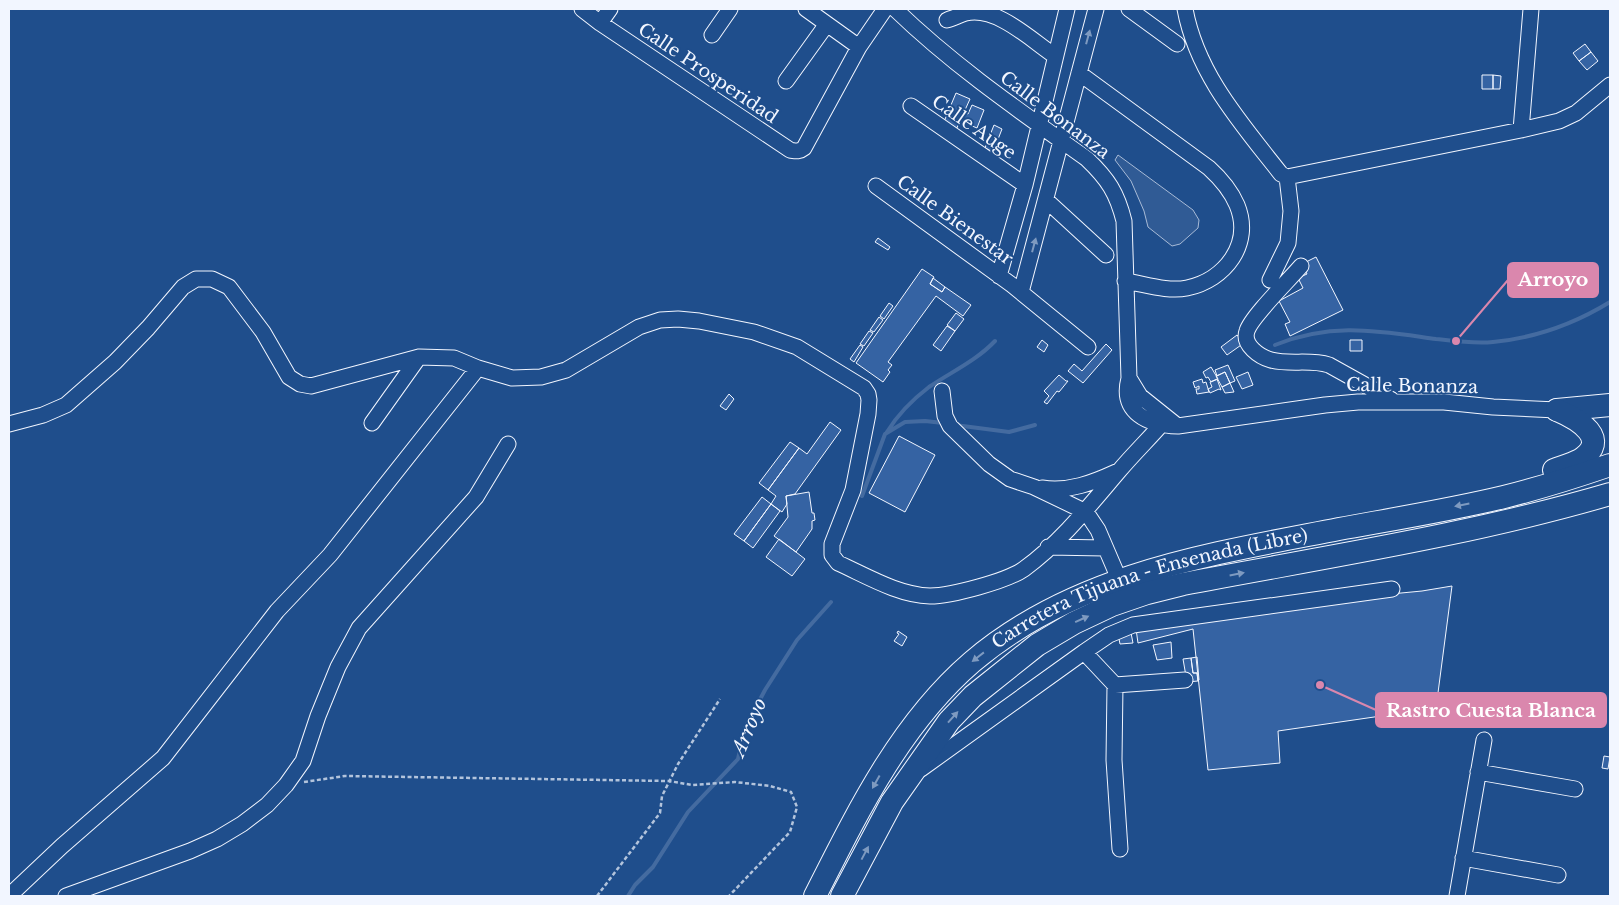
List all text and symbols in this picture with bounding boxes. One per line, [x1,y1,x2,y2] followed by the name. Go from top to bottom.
[634,18,782,128] street label: Calle Prosperidad
[1084,30,1092,45] one-way arrow
[996,67,1114,163] street label: Calle Bonanza
[928,90,1020,164] street label: Calle Auge
[893,171,1018,270] street label: Calle Bienestar
[1030,238,1038,253] one-way arrow
[1508,263,1598,297] callout: Arroyo
[1517,268,1588,291] text: Arroyo
[1346,374,1478,398] street label: Calle Bonanza
[1454,501,1469,509] one-way arrow
[987,524,1310,654] street label: Carretera Tijuana - Ensenada (Libre)
[1229,570,1245,578] one-way arrow
[1075,615,1089,623] one-way arrow
[972,652,985,663] one-way arrow
[1376,693,1606,727] callout: Rastro Cuesta Blanca
[725,695,771,762] water label: Arroyo
[1386,699,1596,722] text: Rastro Cuesta Blanca
[947,712,959,724] one-way arrow
[871,775,880,789] one-way arrow
[861,846,869,861] one-way arrow

